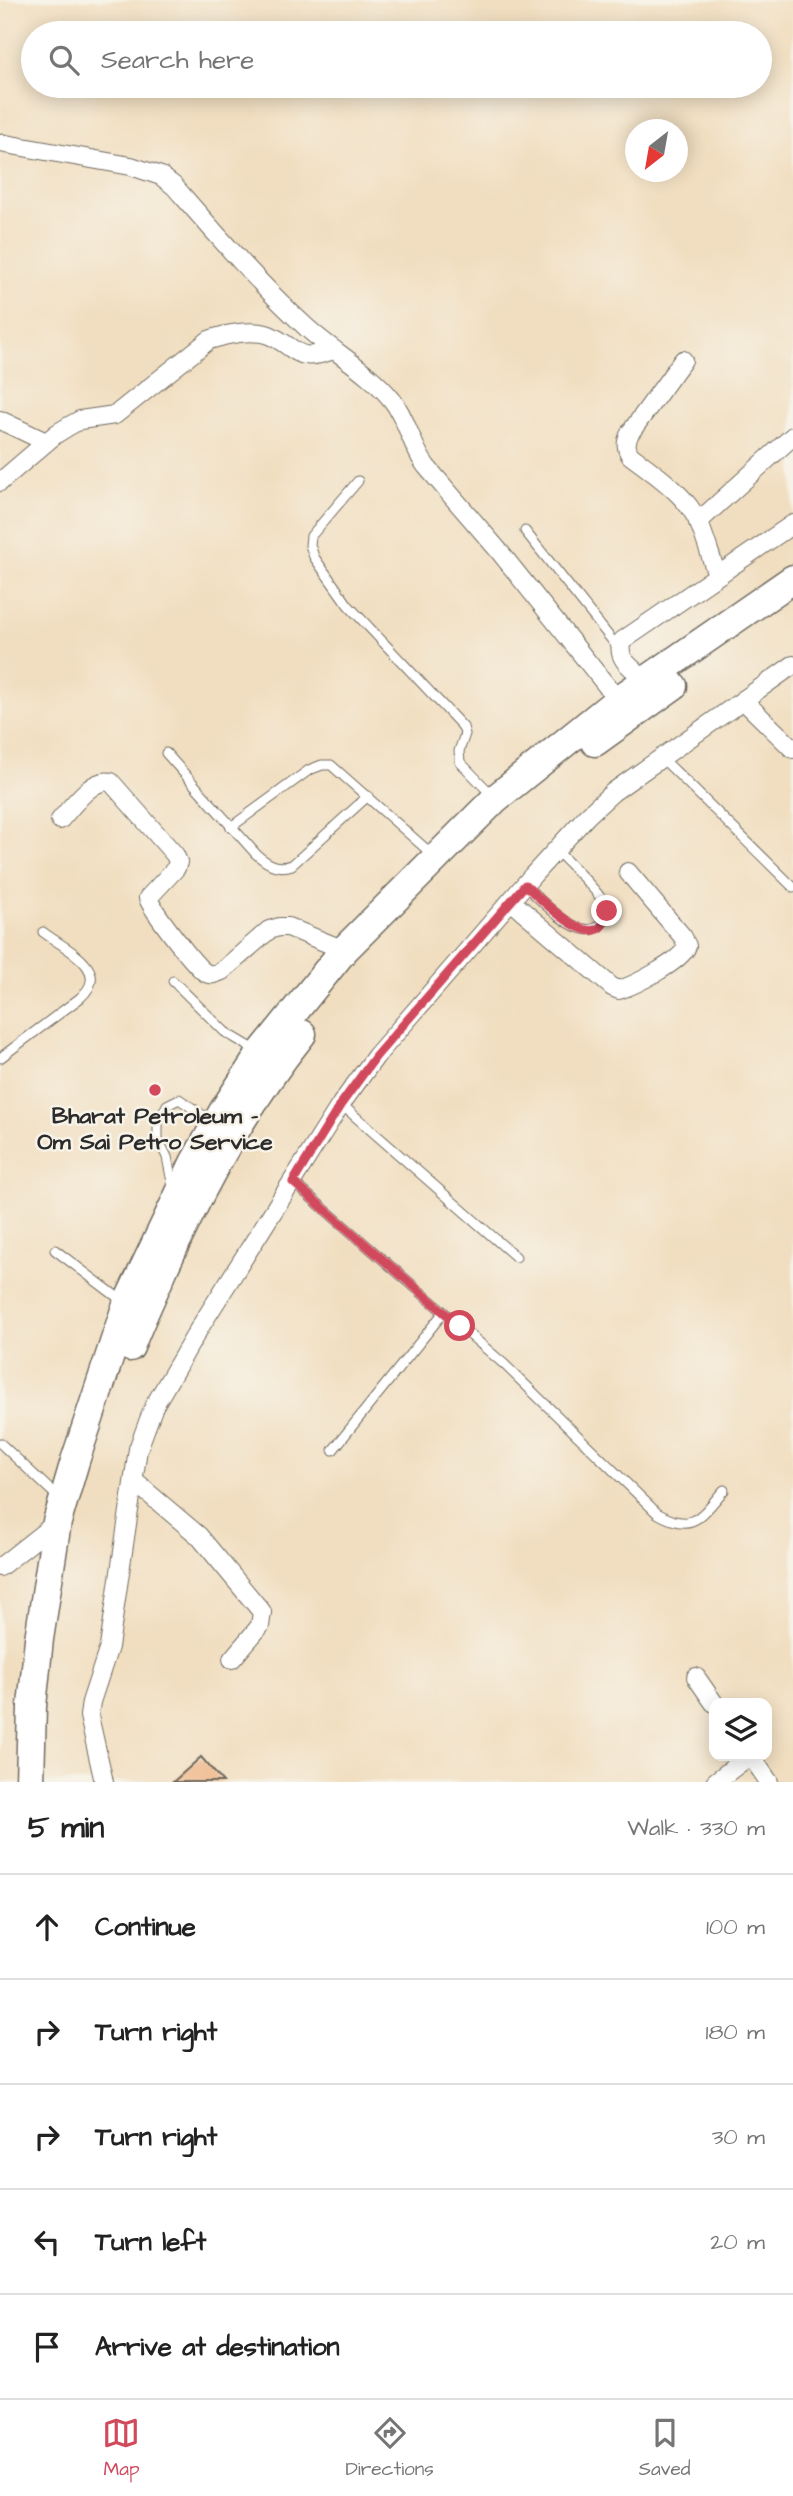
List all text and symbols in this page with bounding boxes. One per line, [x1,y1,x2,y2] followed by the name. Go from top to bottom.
[21,21,772,98] search box
[45,41,83,79] icon: search
[101,42,254,78] text: Search here
[625,119,688,182] north arrow
[591,895,622,926] route end
[147,1082,163,1098] marker: Bharat Petroleum - Om Sai Petro Service
[37,1100,273,1158] place label: Bharat Petroleum - Om Sai Petro Service
[444,1310,475,1341] route start
[709,1698,772,1761] map controls
[709,1698,772,1761] button: layers
[28,1807,104,1849] text: 5 min
[627,1812,765,1844] text: Walk · 330 m
[28,1908,66,1946] icon: ahead
[95,1909,196,1945] text: Continue
[706,1911,765,1943] text: 100 m
[28,2013,66,2051] icon: right
[95,2014,217,2050] text: Turn right
[706,2016,765,2048] text: 180 m
[28,2118,66,2156] icon: right
[95,2119,217,2155] text: Turn right
[712,2121,765,2153] text: 30 m
[28,2223,66,2261] icon: left
[95,2224,206,2260] text: Turn left
[710,2226,765,2258] text: 20 m
[28,2328,66,2366] icon: arrive
[95,2329,340,2365] text: Arrive at destination
[102,2414,140,2483] tab: Map
[345,2414,434,2483] tab: Directions
[639,2414,690,2483] tab: Saved

